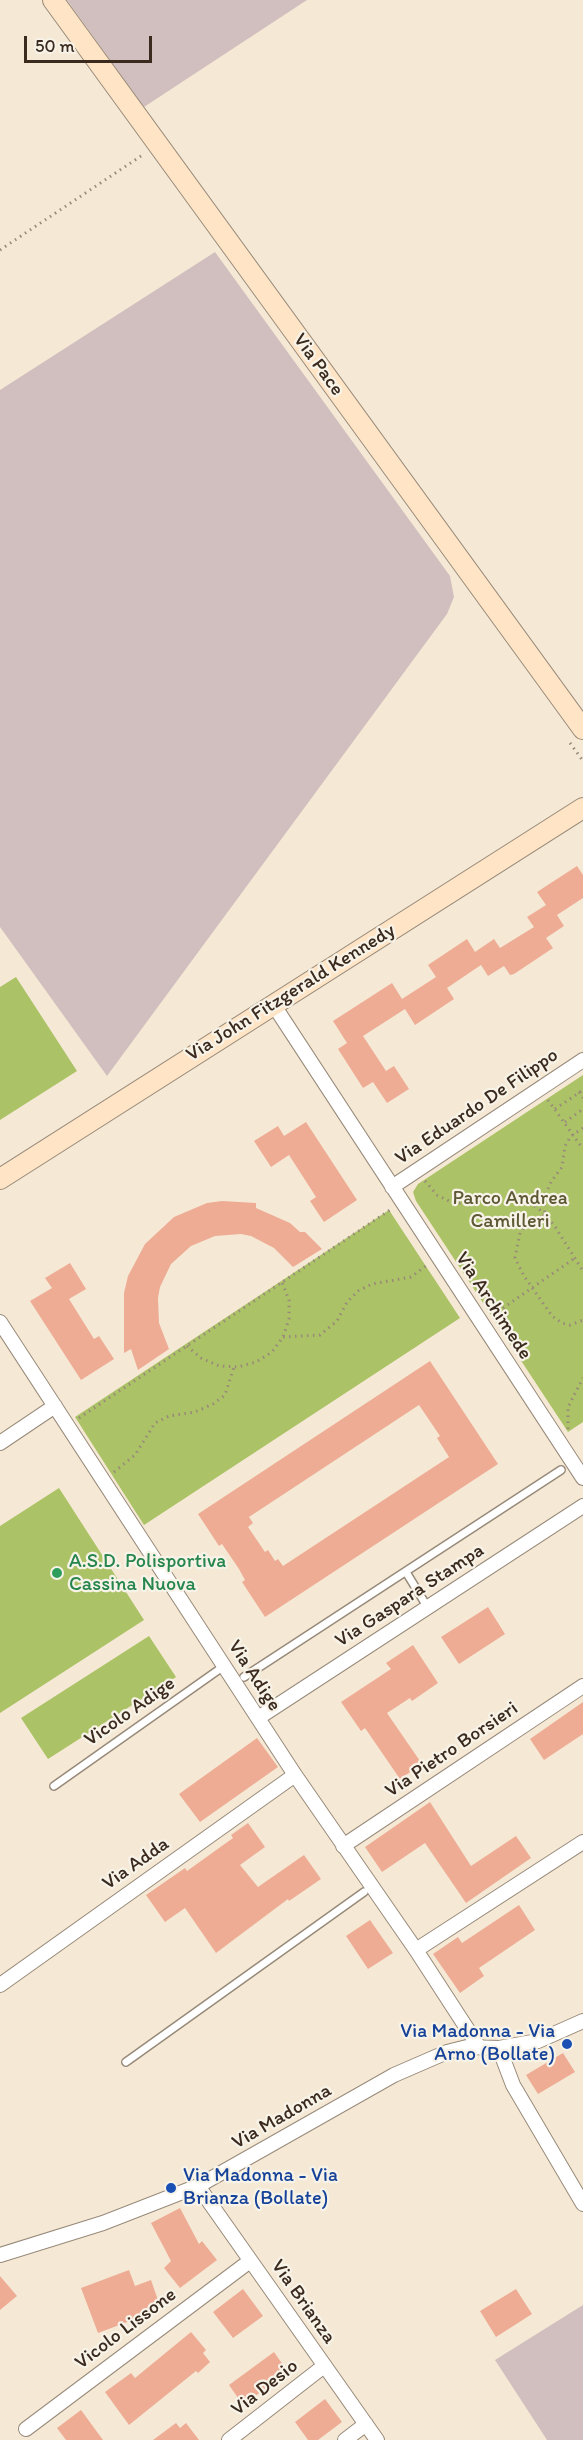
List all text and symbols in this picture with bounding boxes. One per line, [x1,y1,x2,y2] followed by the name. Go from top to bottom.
[27,24,154,62] scale bar
[35,35,75,57] text: 50 m
[287,329,349,401] street label: Via Pace
[182,919,400,1067] street label: Via John Fitzgerald Kennedy
[391,1044,563,1170] street label: Via Eduardo De Filippo
[452,1187,568,1234] park label: Parco Andrea Camilleri
[449,1248,537,1364] street label: Via Archimede
[331,1539,489,1653] street label: Via Gaspara Stampa
[69,1550,226,1597] place label: A.S.D. Polisportiva Cassina Nuova
[50,1566,64,1580] marker: A.S.D. Polisportiva Cassina Nuova
[222,1636,286,1716] street label: Via Adige
[80,1672,180,1752] street label: Vicolo Adige
[381,1697,523,1803] street label: Via Pietro Borsieri
[98,1832,174,1896] street label: Via Adda
[400,2020,555,2067] place label: Via Madonna - Via Arno (Bollate)
[560,2037,574,2051] marker: Via Madonna - Via Arno (Bollate)
[228,2079,336,2155] street label: Via Madonna
[183,2164,338,2211] place label: Via Madonna - Via Brianza (Bollate)
[164,2181,178,2195] marker: Via Madonna - Via Brianza (Bollate)
[265,2255,341,2349] street label: Via Brianza
[70,2283,182,2375] street label: Vicolo Lissone
[227,2354,303,2422] street label: Via Desio

